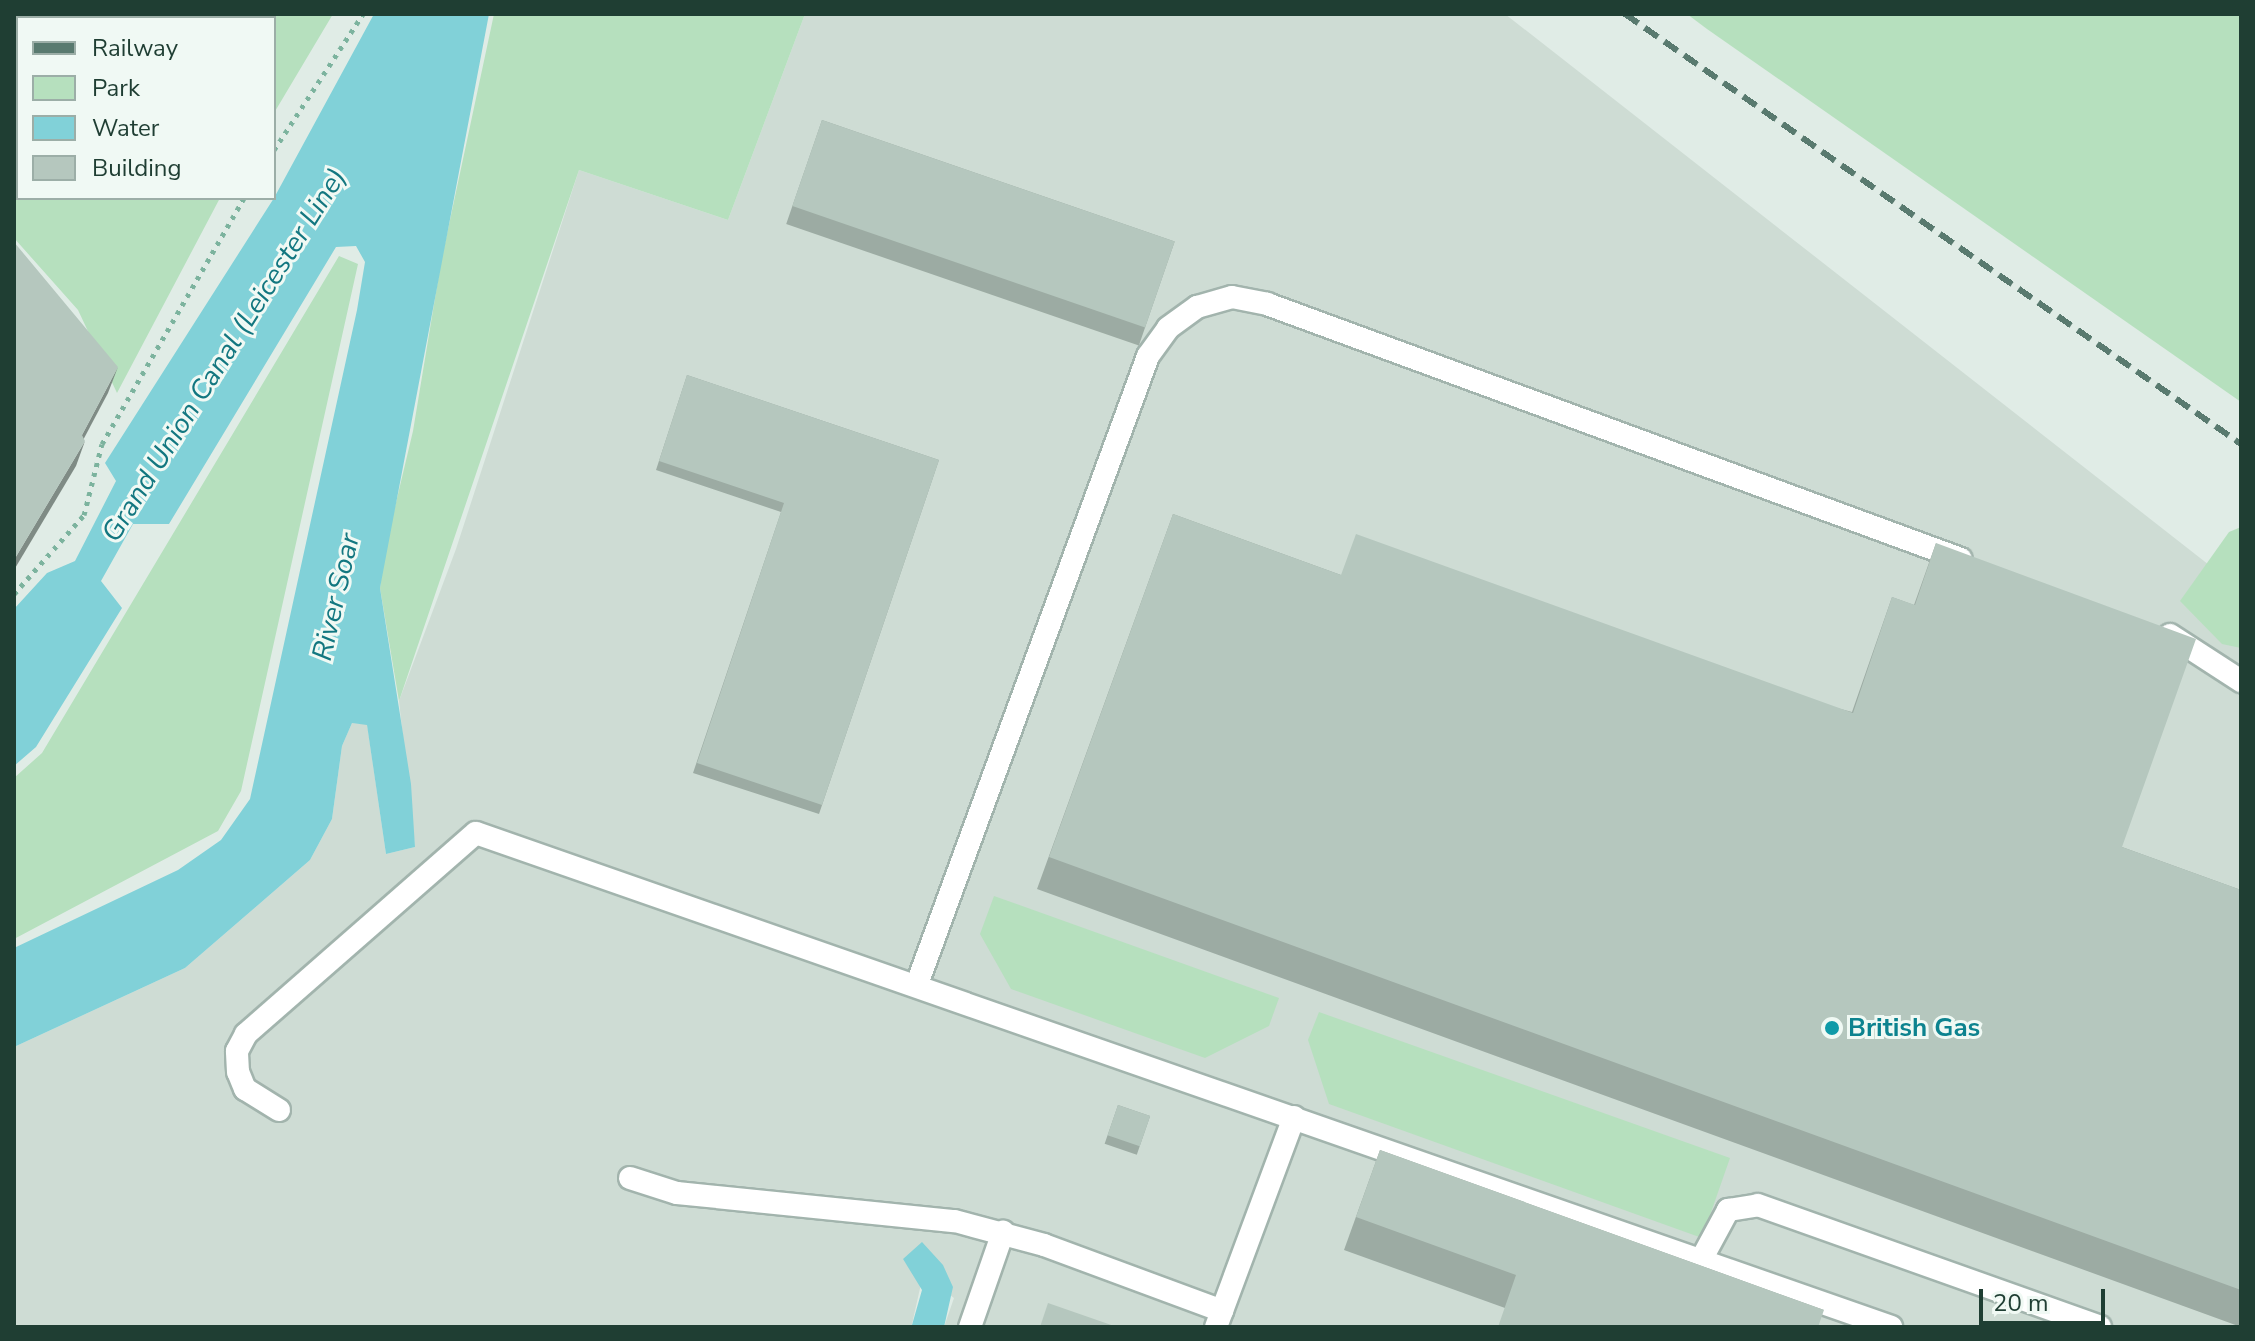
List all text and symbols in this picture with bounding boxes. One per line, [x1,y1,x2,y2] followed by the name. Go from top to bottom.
[16,16,276,200] legend
[92,32,178,64] text: Railway
[92,72,140,104] text: Park
[92,112,159,144] text: Water
[92,152,182,184] text: Building
[95,162,353,548] water label: Grand Union Canal (Leicester Line)
[305,530,367,664] water label: River Soar
[1848,1012,1980,1044] place label: British Gas
[1823,1019,1841,1037] marker: British Gas
[1983,1273,2109,1323] scale bar
[1993,1287,2049,1319] text: 20 m

